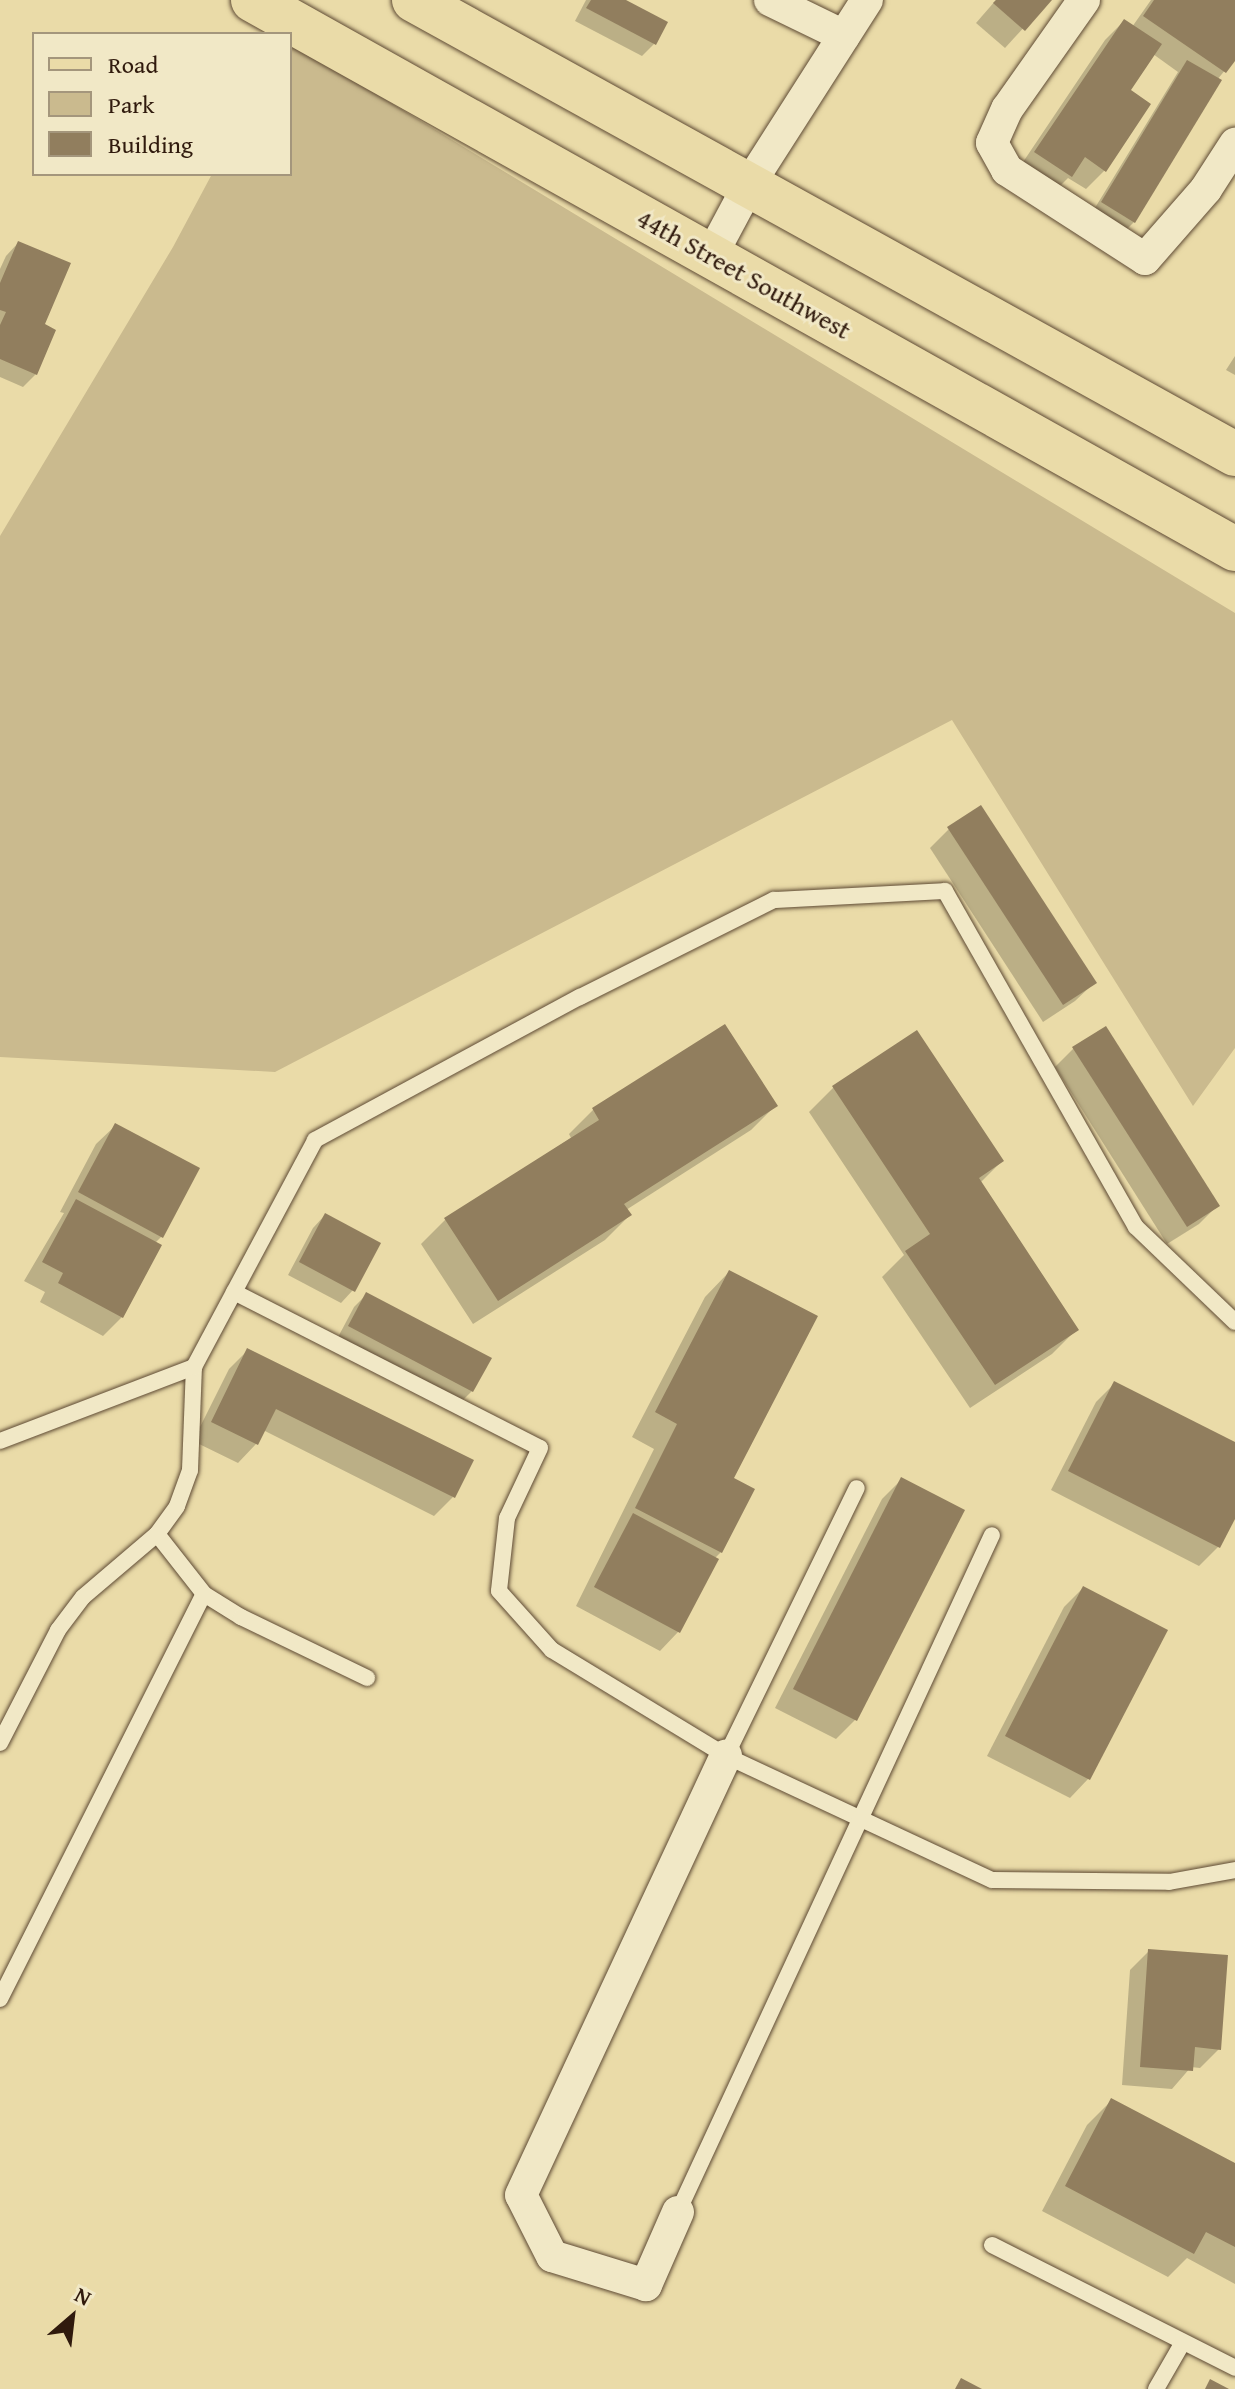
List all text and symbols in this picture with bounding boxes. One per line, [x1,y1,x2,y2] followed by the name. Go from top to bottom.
[32,32,292,176] legend
[108,47,158,82] text: Road
[108,87,154,122] text: Park
[108,127,193,162] text: Building
[632,202,856,346] street label: 44th Street Southwest
[32,2277,112,2357] north arrow
[69,2278,97,2313] text: N

